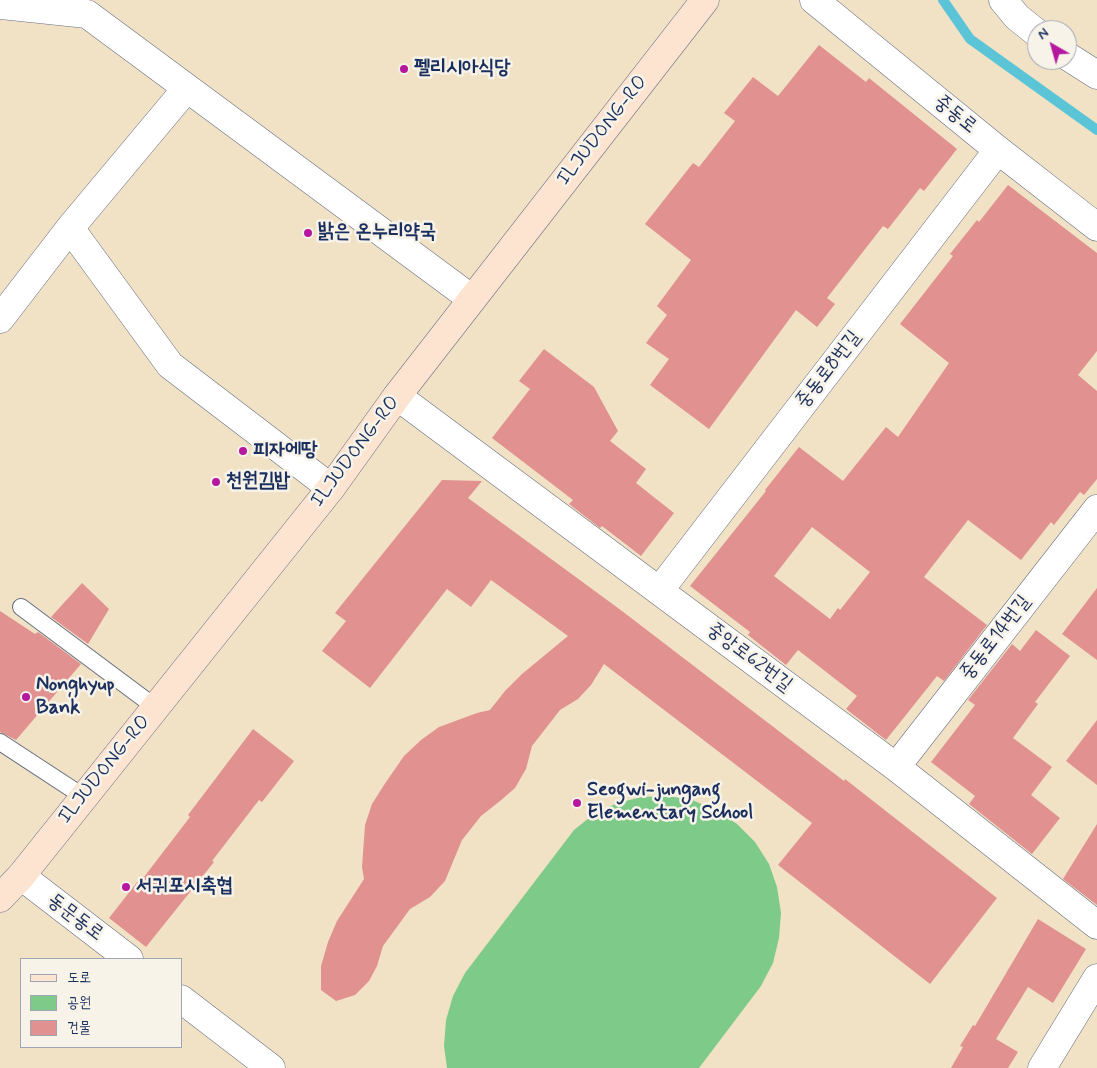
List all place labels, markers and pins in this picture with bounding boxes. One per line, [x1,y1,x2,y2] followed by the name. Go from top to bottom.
[414,57,511,81] place label: 펠리시아식당
[398,63,410,75] marker: 펠리시아식당
[318,221,436,245] place label: 밝은 온누리약국
[302,227,314,239] marker: 밝은 온누리약국
[253,439,317,463] place label: 피자에땅
[237,445,249,457] marker: 피자에땅
[226,470,290,494] place label: 천원김밥
[210,476,222,488] marker: 천원김밥
[36,674,114,721] place label: Nonghyup Bank
[20,691,32,703] marker: Nonghyup Bank
[587,779,753,826] place label: Seogwi-jungang Elementary School
[571,797,583,809] marker: Seogwi-jungang Elementary School
[136,875,233,899] place label: 서귀포시축협
[120,881,132,893] marker: 서귀포시축협

